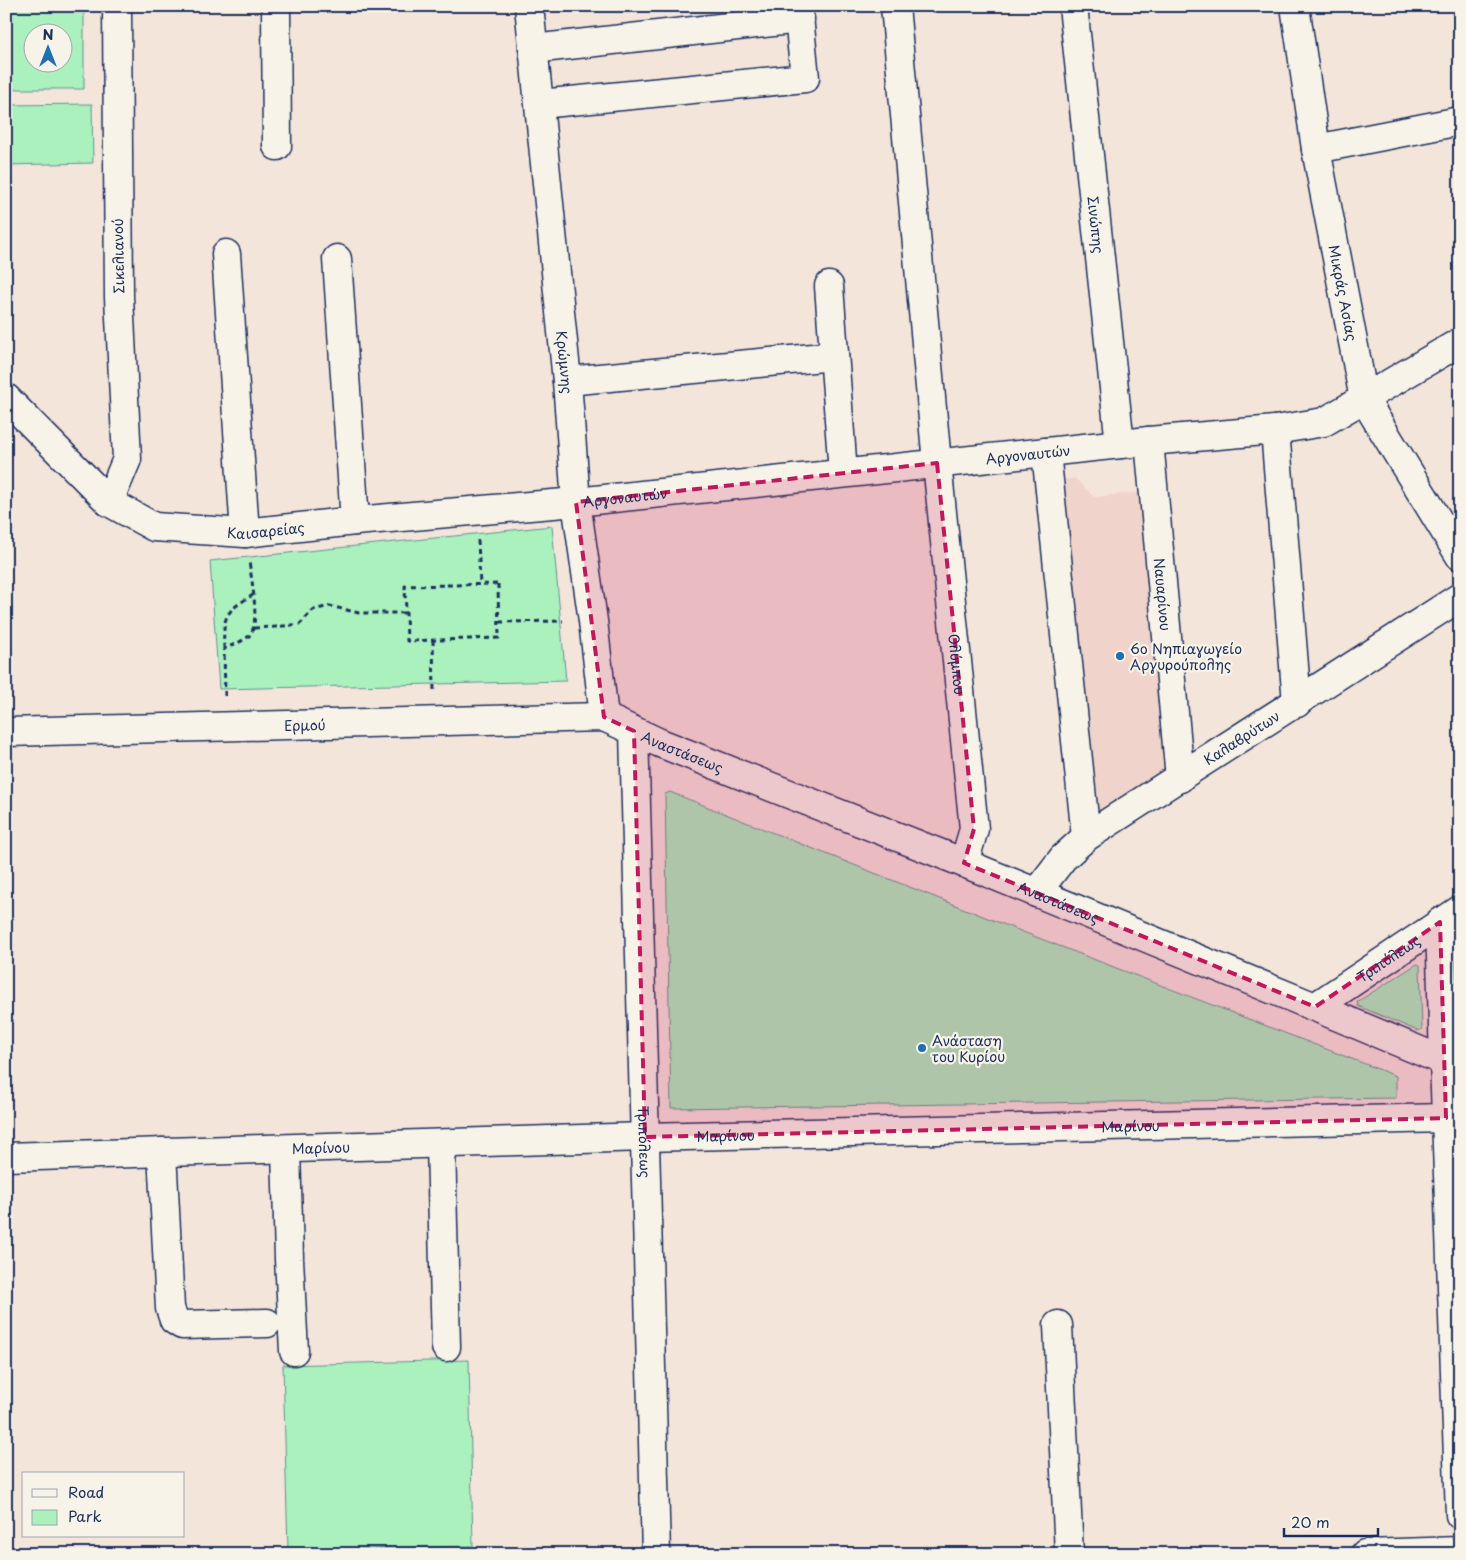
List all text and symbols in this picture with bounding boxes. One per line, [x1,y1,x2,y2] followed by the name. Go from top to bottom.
[22,22,72,72] north arrow
[42,24,54,45] text: N
[1083,195,1110,255] street label: Σινώπης
[107,218,129,294] street label: Σικελιανού
[1324,243,1363,343] street label: Μικράς Ασίας
[551,330,578,394] street label: Κρώμνης
[984,439,1071,469] street label: Αργοναυτών
[582,482,669,512] street label: Αργοναυτών
[227,516,306,544] street label: Καισαρείας
[1149,557,1177,632] street label: Ναυαρίνου
[944,633,971,696] street label: Ολύμπου
[1130,638,1242,675] place label: 6ο Νηπιαγωγείο Αργυρούπολης
[1114,650,1126,662] marker: 6ο Νηπιαγωγείο Αργυρούπολης
[1199,705,1284,770] street label: Καλαβρύτων
[284,713,326,736] street label: Ερμού
[638,725,727,777] street label: Αναστάσεως
[1015,876,1103,928] street label: Αναστάσεως
[1352,929,1424,987] street label: Τριπόλεως
[932,1030,1005,1067] place label: Ανάσταση του Κυρίου
[916,1042,928,1054] marker: Ανάσταση του Κυρίου
[634,1106,656,1178] street label: Τριπόλεως
[1101,1114,1160,1137] street label: Μαρίνου
[696,1124,755,1146] street label: Μαρίνου
[291,1136,350,1159] street label: Μαρίνου
[22,1472,185,1538] legend
[68,1480,104,1503] text: Road
[68,1504,102,1527] text: Park
[1284,1505,1377,1537] scale bar
[1291,1510,1330,1533] text: 20 m

